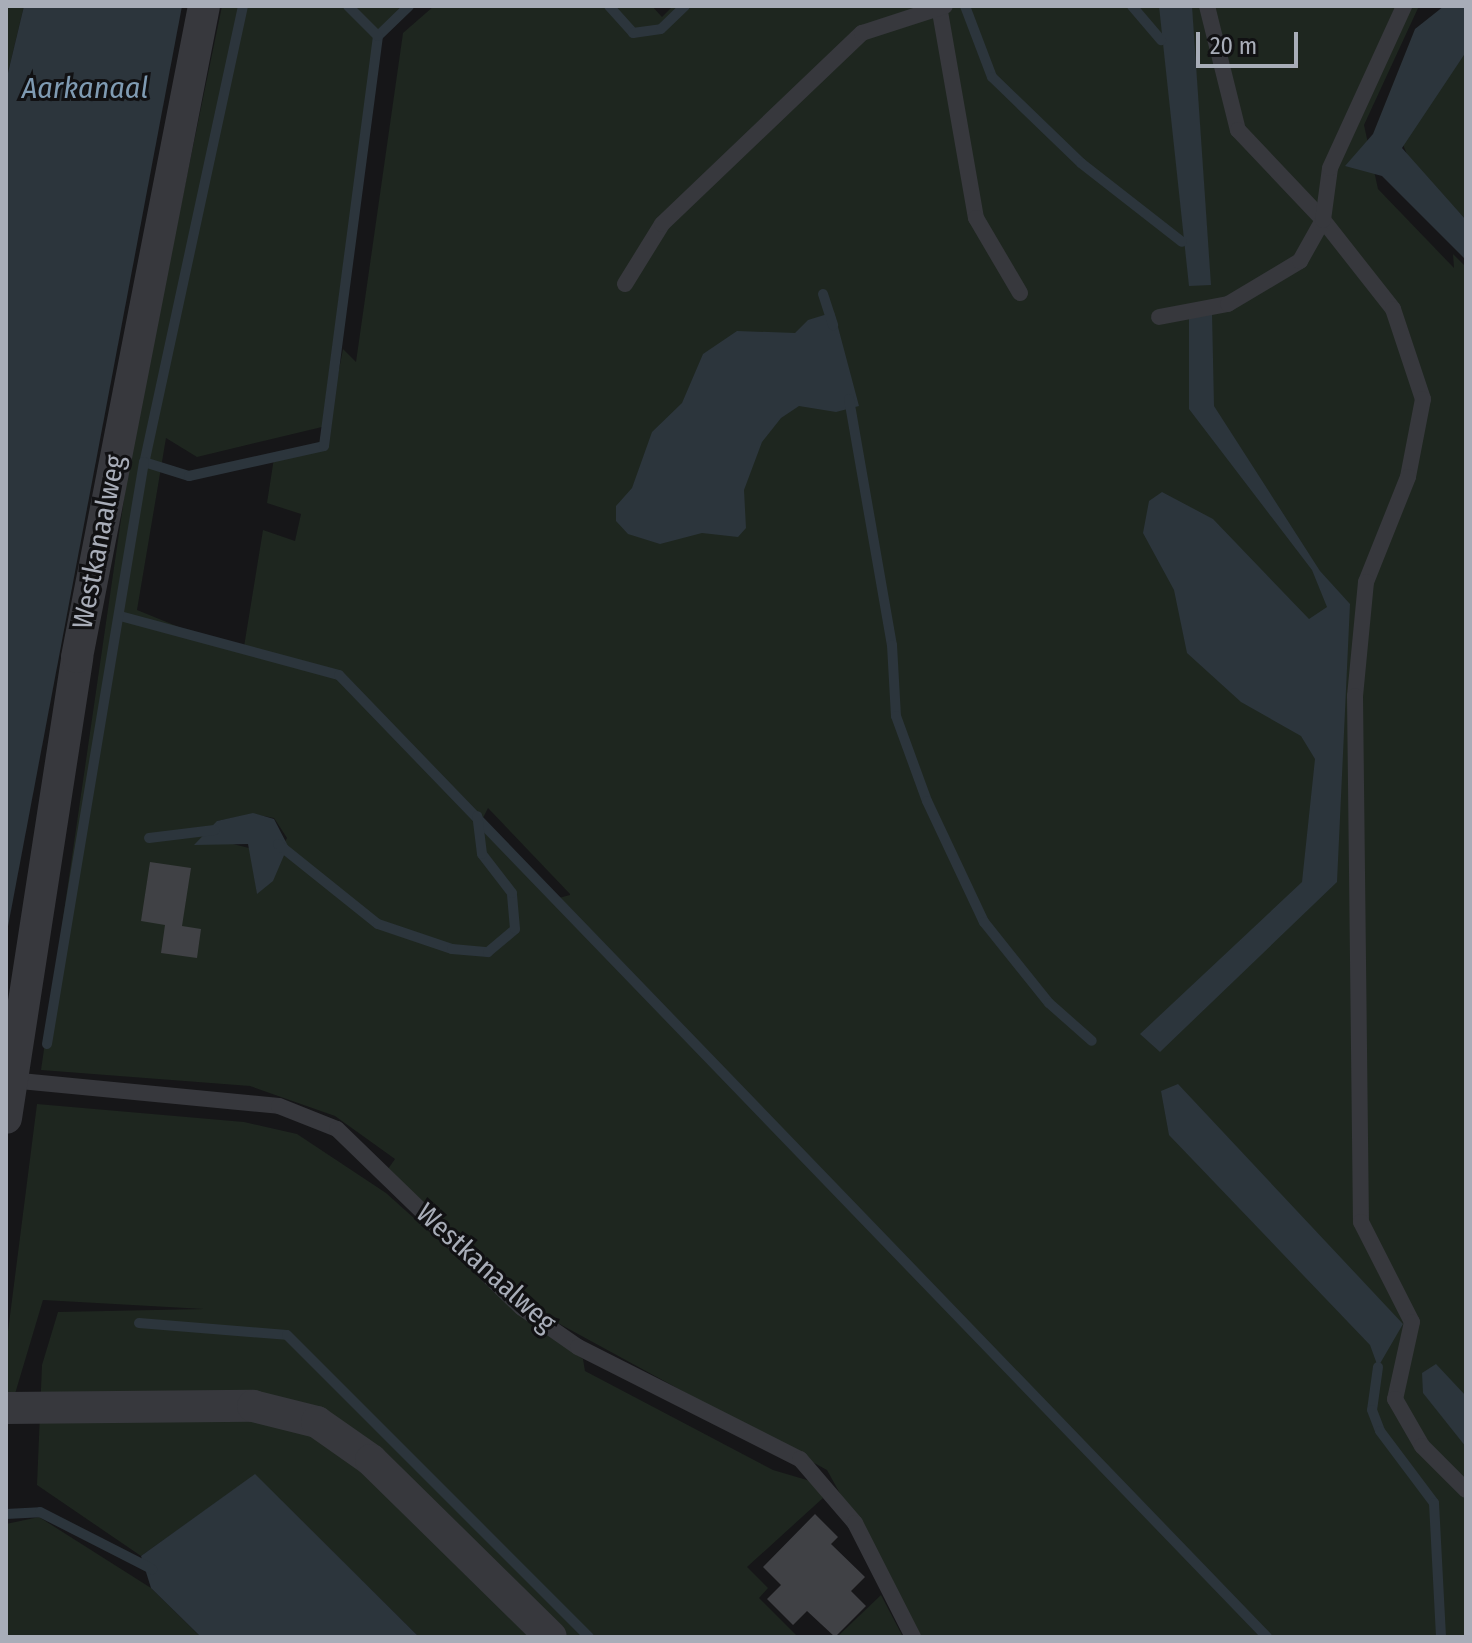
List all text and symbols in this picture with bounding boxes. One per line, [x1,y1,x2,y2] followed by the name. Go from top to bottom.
[1200,16,1302,66] scale bar
[1210,32,1257,60] text: 20 m
[22,70,148,106] water label: Aarkanaal
[66,452,132,632] street label: Westkanaalweg
[409,1196,563,1340] street label: Westkanaalweg

